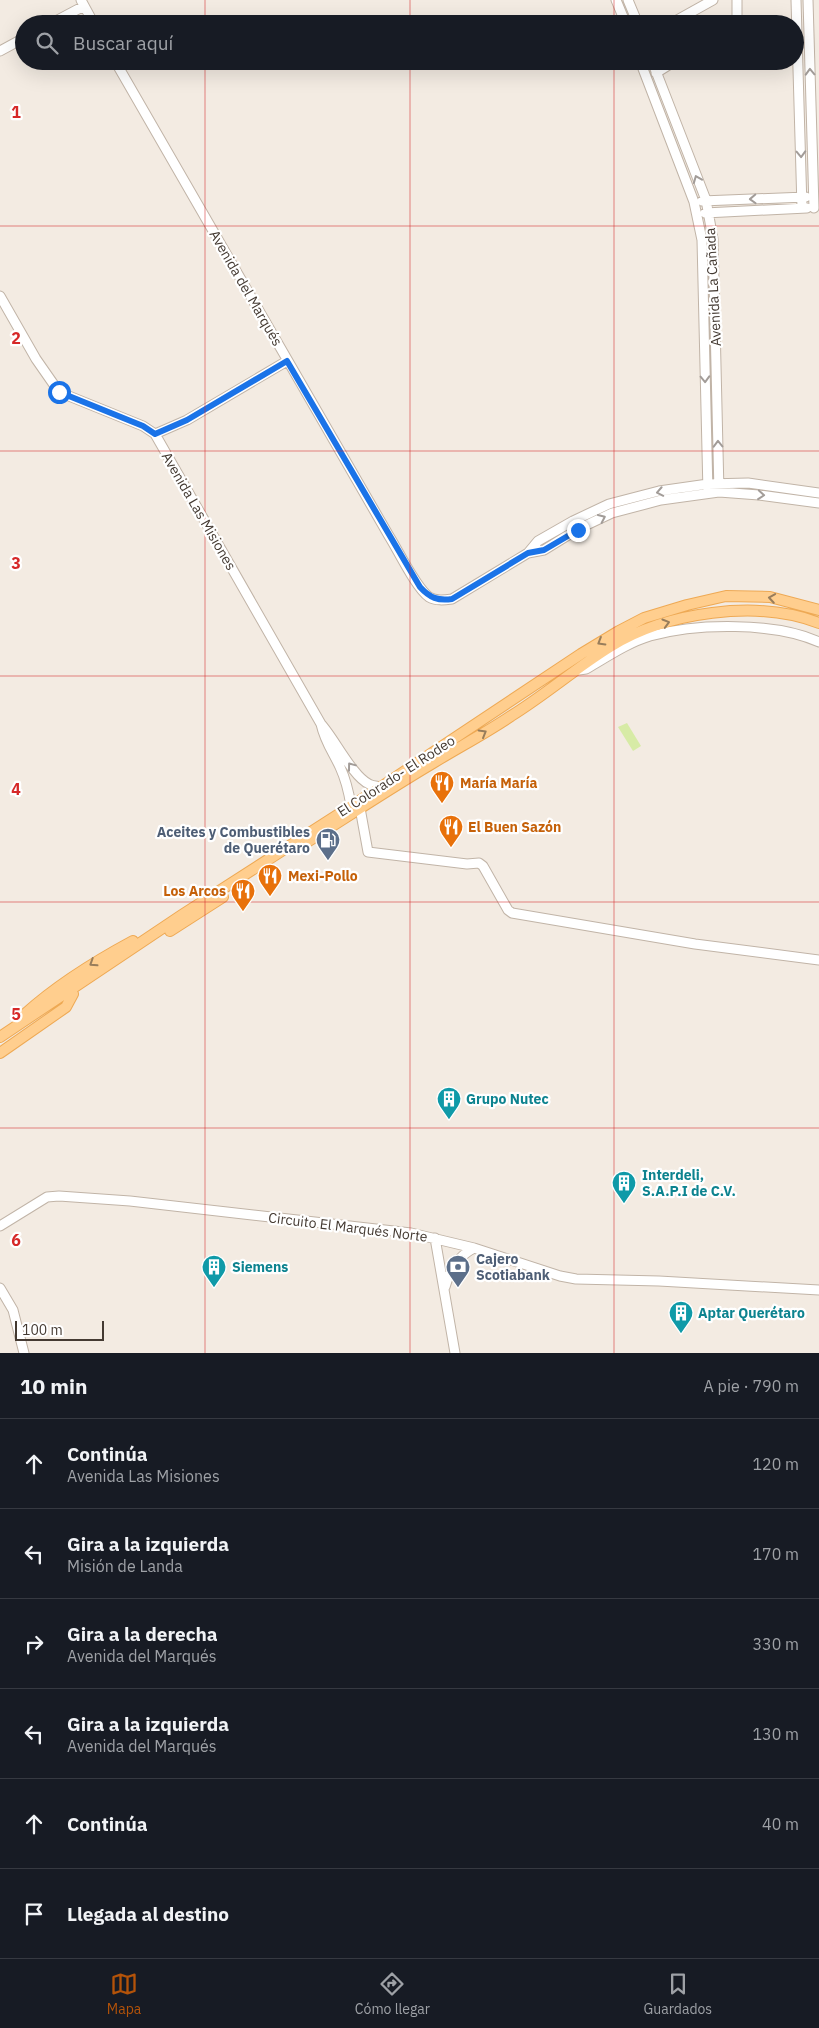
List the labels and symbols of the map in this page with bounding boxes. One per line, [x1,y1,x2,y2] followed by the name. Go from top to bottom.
[805,68,815,76] one-way arrow
[11,102,21,122] text: 1
[796,150,806,158] one-way arrow
[693,175,703,183] one-way arrow
[749,194,756,204] one-way arrow
[205,227,287,349] street label: Avenida del Marqués
[701,227,725,347] street label: Avenida La Cañada
[11,328,21,348] text: 2
[700,375,711,383] one-way arrow
[48,381,71,404] route start
[713,439,724,447] one-way arrow
[158,449,240,573] street label: Avenida Las Misiones
[656,486,665,496] one-way arrow
[757,489,765,500] one-way arrow
[597,514,606,525] one-way arrow
[567,519,590,542] route end
[11,553,21,573] text: 3
[768,593,776,604] one-way arrow
[662,618,670,628] one-way arrow
[598,635,607,645] one-way arrow
[477,729,486,739] one-way arrow
[334,731,458,821] street label: El Colorado- El Rodeo
[349,763,357,772] one-way arrow
[429,770,455,804] restaurant icon: María María
[460,774,537,792] place label: María María
[11,779,21,799] text: 4
[438,814,464,848] restaurant icon: El Buen Sazón
[468,818,561,836] place label: El Buen Sazón
[157,823,310,857] place label: Aceites y Combustibles de Querétaro
[315,827,341,861] fuel station icon: Aceites y Combustibles de Querétaro
[257,863,283,897] restaurant icon: Mexi-Pollo
[288,867,358,885] place label: Mexi-Pollo
[230,878,256,912] restaurant icon: Los Arcos
[163,882,226,900] place label: Los Arcos
[90,957,99,966] one-way arrow
[11,1004,21,1024] text: 5
[436,1086,462,1120] building icon: Grupo Nutec
[466,1090,549,1108] place label: Grupo Nutec
[642,1166,736,1200] place label: Interdeli, S.A.P.I de C.V.
[611,1170,637,1204] building icon: Interdeli, S.A.P.I de C.V.
[267,1208,429,1246] street label: Circuito El Marqués Norte
[11,1230,21,1250] text: 6
[476,1250,551,1284] place label: Cajero Scotiabank
[201,1254,227,1288] building icon: Siemens
[445,1254,471,1288] bank icon: Cajero Scotiabank
[232,1258,288,1276] place label: Siemens
[668,1300,694,1334] building icon: Aptar Querétaro
[698,1304,805,1322] place label: Aptar Querétaro
[15,1318,104,1341] scale bar

